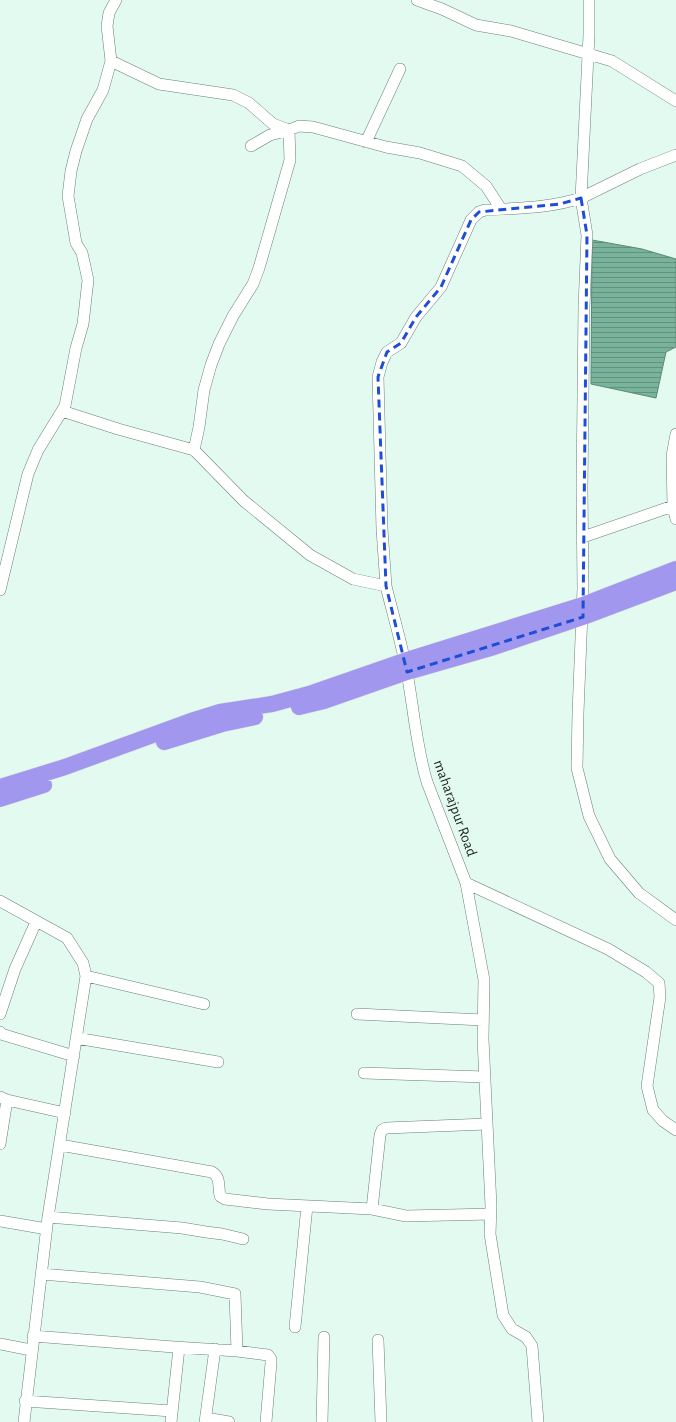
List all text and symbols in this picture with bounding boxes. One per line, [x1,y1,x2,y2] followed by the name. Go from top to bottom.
[431,758,479,858] street label: maharajpur Road

